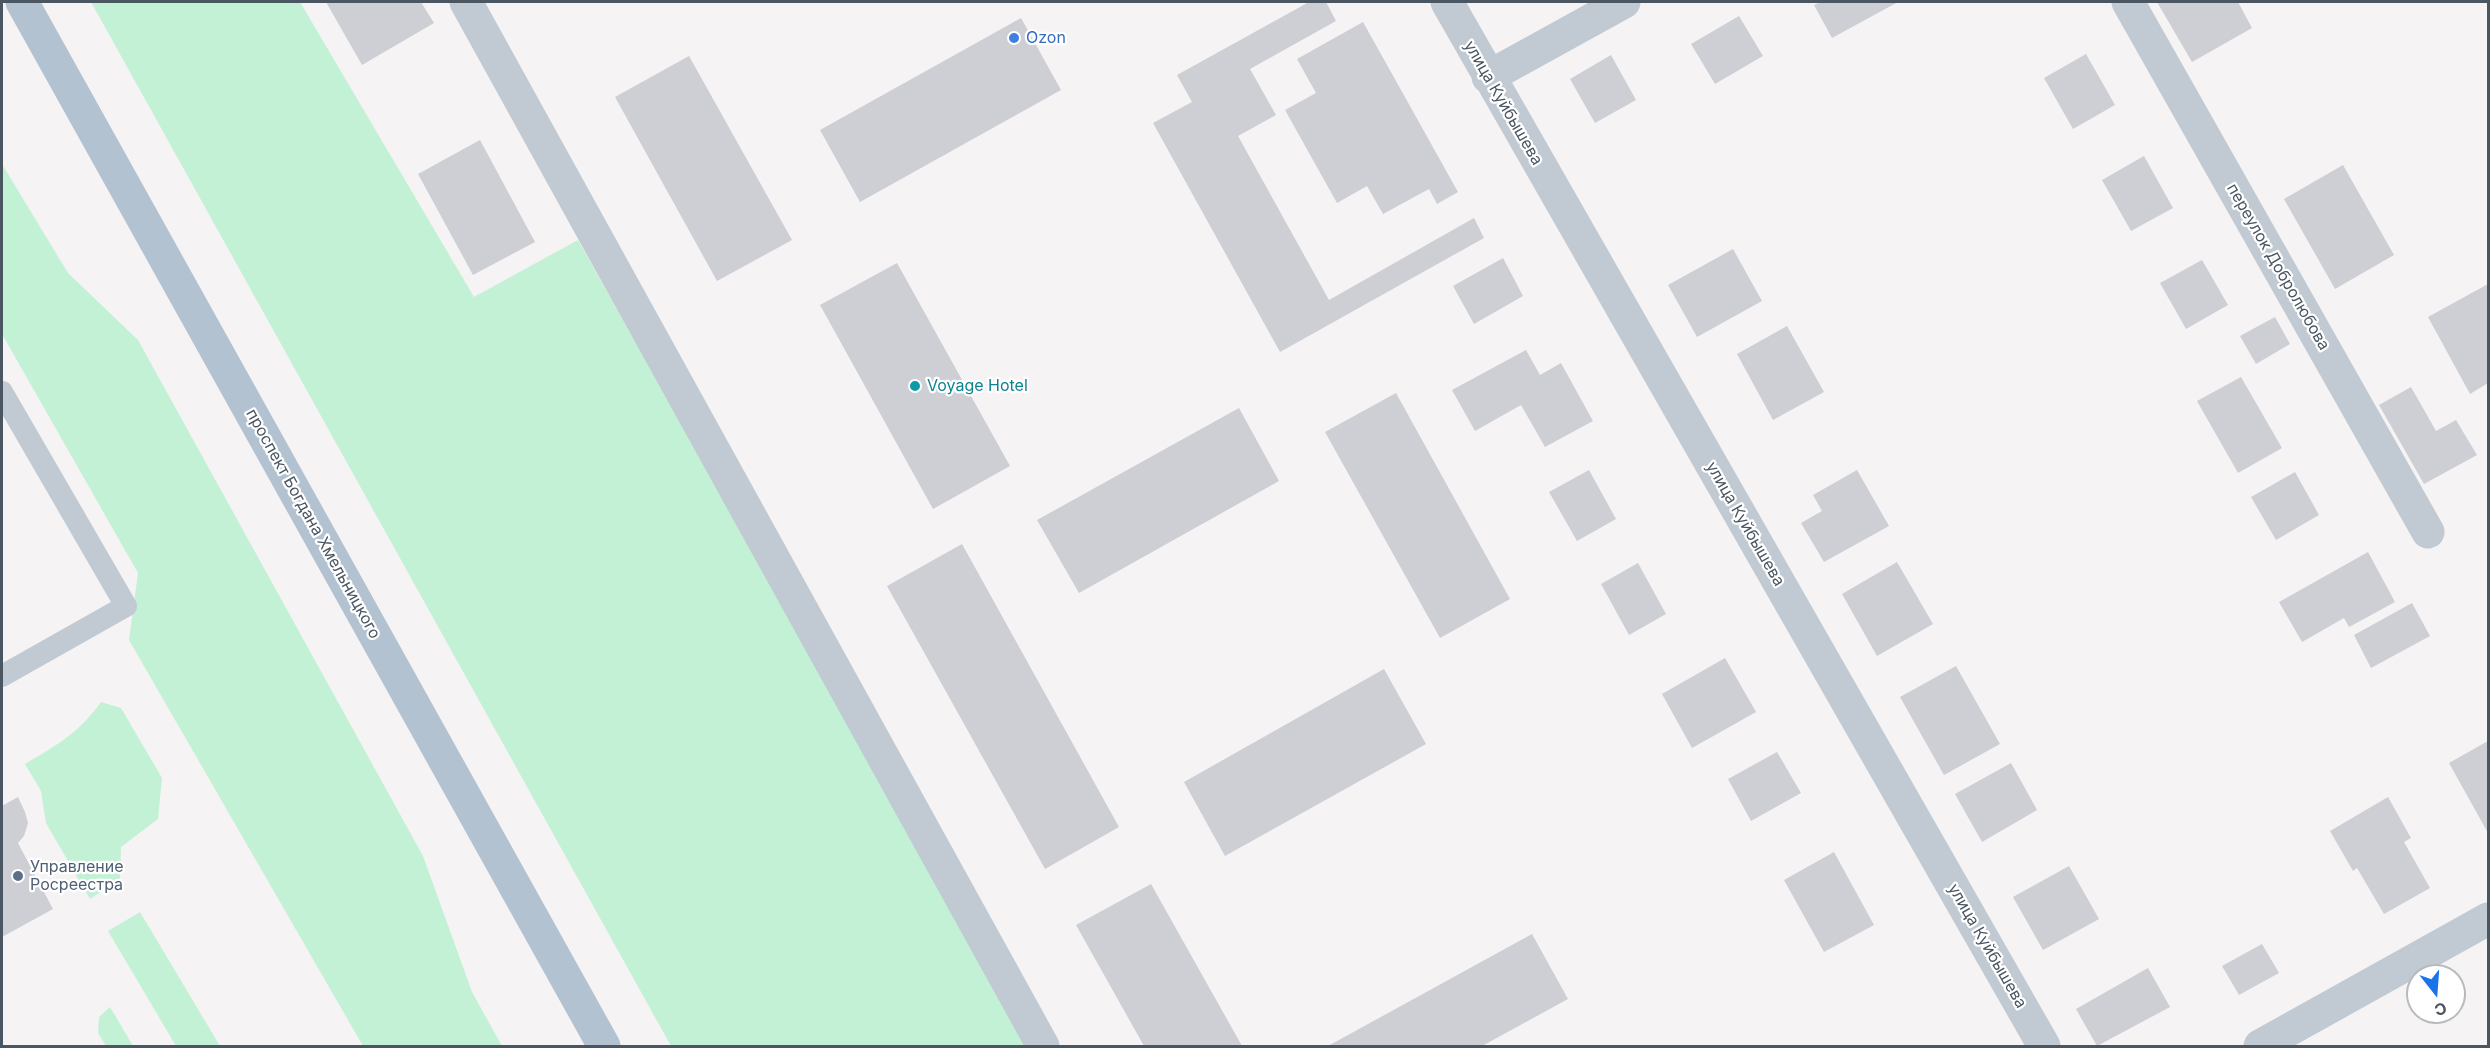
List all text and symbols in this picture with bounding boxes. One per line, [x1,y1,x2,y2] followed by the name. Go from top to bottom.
[1026,28,1066,48] place label: Ozon
[1007,31,1021,45] marker: Ozon
[1460,37,1546,169] street label: улица Куйбышева
[2222,180,2334,354] street label: переулок Добролюбова
[927,376,1028,396] place label: Voyage Hotel
[908,379,922,393] marker: Voyage Hotel
[242,406,384,642] street label: проспект Богдана Хмельницкого
[1702,458,1788,590] street label: улица Куйбышева
[30,857,124,895] place label: Управление Росреестра
[11,869,25,883] marker: Управление Росреестра
[1944,880,2030,1012] street label: улица Куйбышева
[2406,964,2466,1024] north arrow
[2432,998,2449,1021] text: С

